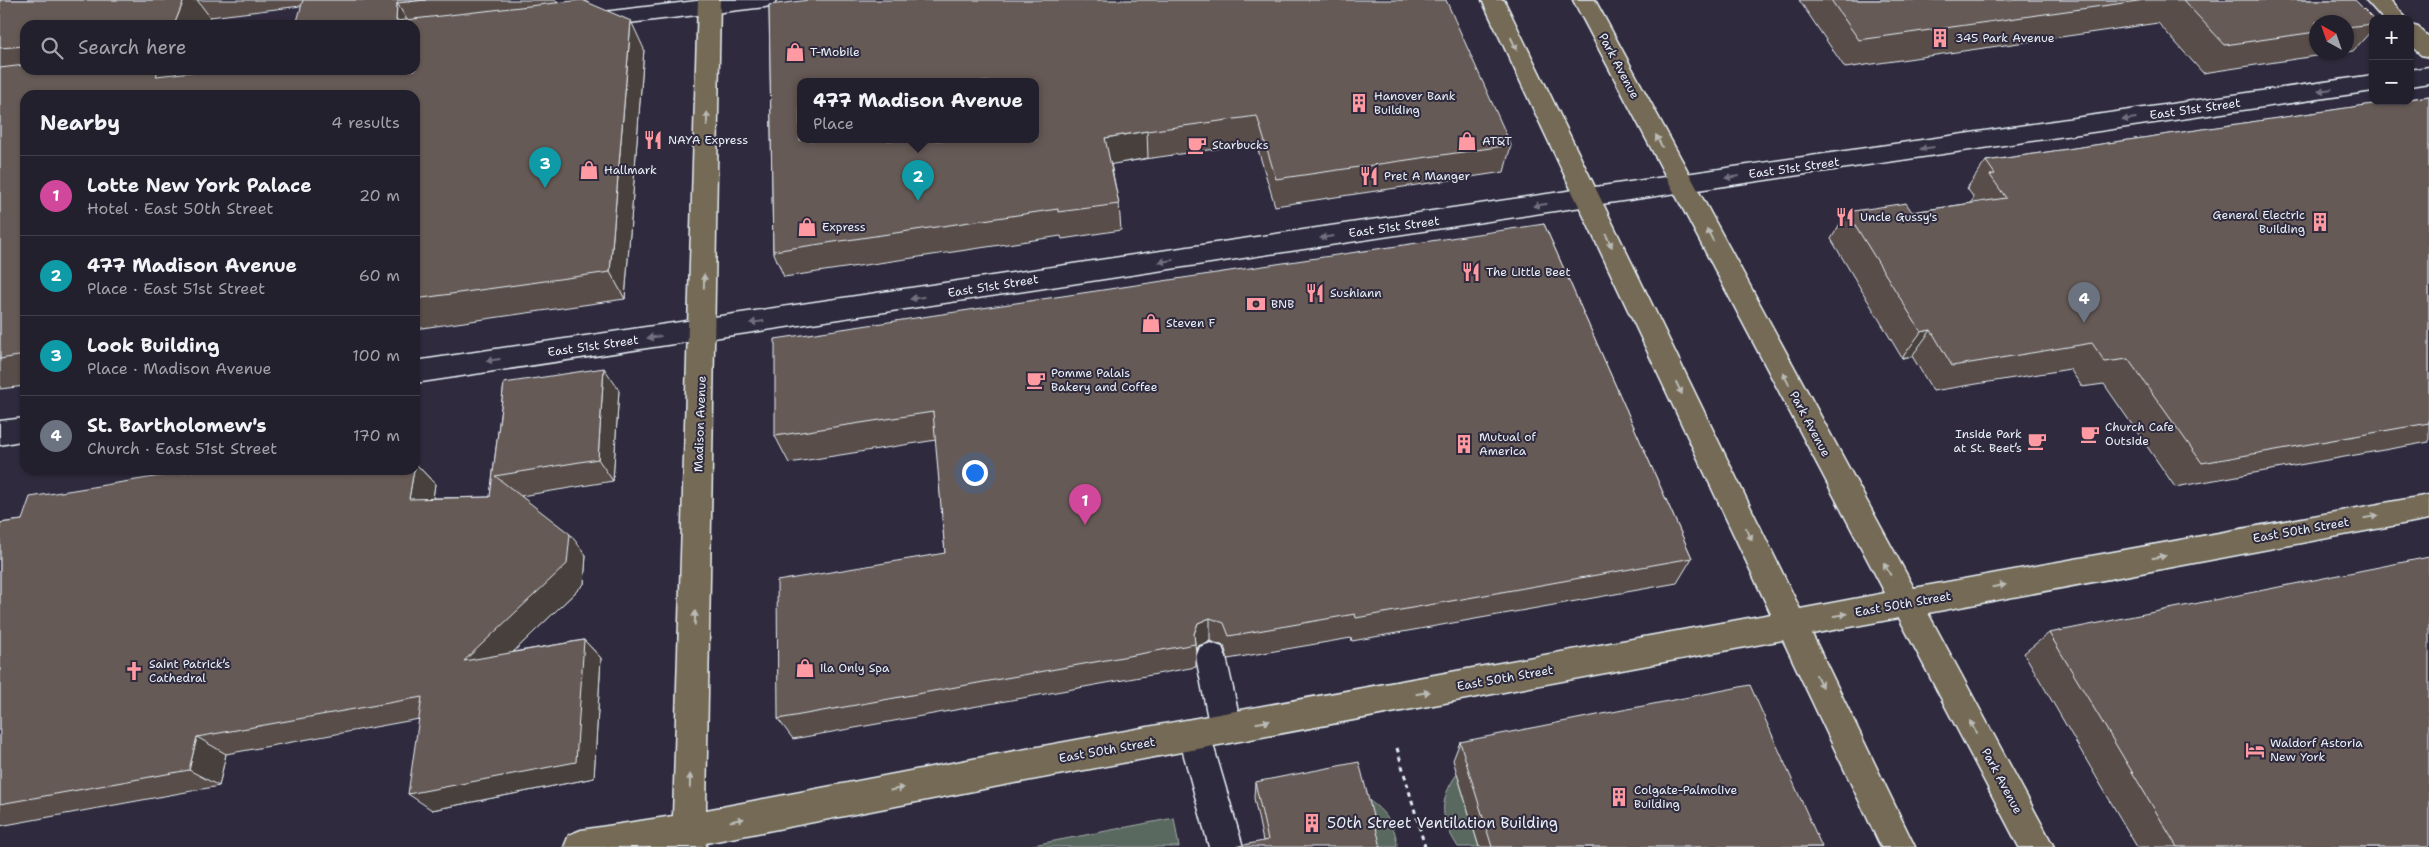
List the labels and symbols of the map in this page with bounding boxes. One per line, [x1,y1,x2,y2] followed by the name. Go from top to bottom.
[2309,15,2354,60] north arrow
[1929,27,1951,49] building icon: 345 Park Avenue
[1595,30,1643,102] street label: Park Avenue
[1955,30,2055,46] place label: 345 Park Avenue
[1510,37,1518,51] one-way arrow
[784,41,806,63] shop icon: T-Mobile
[810,44,860,60] place label: T-Mobile
[2316,87,2332,95] one-way arrow
[1374,88,1456,118] place label: Hanover Bank Building
[1348,92,1370,114] building icon: Hanover Bank Building
[2149,95,2241,123] street label: East 51st Street
[703,111,711,127] one-way arrow
[2121,115,2137,123] one-way arrow
[642,129,664,151] restaurant icon: NAYA Express
[1456,130,1478,152] shop icon: AT&T
[668,132,748,148] place label: NAYA Express
[1482,133,1513,149] place label: AT&T
[1655,133,1663,148] one-way arrow
[1186,134,1208,156] cafe icon: Starbucks
[1212,137,1269,153] place label: Starbucks
[1919,144,1935,152] one-way arrow
[529,147,561,188] pin: 3
[1748,154,1840,182] street label: East 51st Street
[578,159,600,181] shop icon: Hallmark
[902,160,934,201] pin: 2
[604,162,657,178] place label: Hallmark
[1358,165,1380,187] restaurant icon: Pret A Manger
[1384,168,1471,184] place label: Pret A Manger
[1724,173,1740,181] one-way arrow
[1531,201,1547,209] one-way arrow
[1834,206,1856,228] restaurant icon: Uncle Gussy's
[2213,207,2305,237] place label: General Electric Building
[1860,209,1937,225] place label: Uncle Gussy's
[2309,211,2331,233] building icon: General Electric Building
[1348,213,1440,241] street label: East 51st Street
[796,216,818,238] shop icon: Express
[822,219,866,235] place label: Express
[1706,228,1714,243] one-way arrow
[1319,233,1335,241] one-way arrow
[1604,234,1613,249] one-way arrow
[1158,257,1174,265] one-way arrow
[1460,261,1482,283] restaurant icon: The Little Beet
[1486,264,1571,280] place label: The Little Beet
[947,271,1039,301] street label: East 51st Street
[700,273,708,289] one-way arrow
[1304,282,1326,304] restaurant icon: Sushiann
[2068,282,2100,323] pin: 4
[1330,285,1382,301] place label: Sushiann
[1245,293,1267,315] bank icon: BNB
[909,294,925,302] one-way arrow
[1271,296,1294,312] place label: BNB
[1140,312,1162,334] shop icon: Steven F
[1166,315,1215,331] place label: Steven F
[748,318,764,326] one-way arrow
[547,332,639,360] street label: East 51st Street
[646,333,662,341] one-way arrow
[485,357,501,365] one-way arrow
[1051,365,1158,395] place label: Pomme Palais Bakery and Coffee
[1025,369,1047,391] cafe icon: Pomme Palais Bakery and Coffee
[1782,372,1790,386] one-way arrow
[690,375,710,472] street label: Madison Avenue
[1675,381,1683,395] one-way arrow
[1786,388,1834,460] street label: Park Avenue
[2105,419,2174,449] place label: Church Cafe Outside
[2079,423,2101,445] cafe icon: Church Cafe Outside
[1954,426,2022,456] place label: Inside Park at St. Beet’s
[1479,429,1536,459] place label: Mutual of America
[2026,430,2048,452] cafe icon: Inside Park at St. Beet’s
[1453,433,1475,455] building icon: Mutual of America
[962,460,988,486] your location
[1069,484,1101,525] pin: 1
[2363,513,2379,521] one-way arrow
[2252,514,2350,546] street label: East 50th Street
[1746,527,1754,541] one-way arrow
[2152,552,2168,560] one-way arrow
[1883,561,1891,576] one-way arrow
[1992,582,2008,590] one-way arrow
[1854,588,1952,620] street label: East 50th Street
[691,610,699,626] one-way arrow
[1832,610,1848,618] one-way arrow
[149,656,230,686] place label: Saint Patrick’s Cathedral
[794,657,816,679] shop icon: ila Only Spa
[123,660,145,682] church icon: Saint Patrick’s Cathedral
[820,660,890,676] place label: ila Only Spa
[1456,662,1554,694] street label: East 50th Street
[1815,674,1823,688] one-way arrow
[1415,688,1431,696] one-way arrow
[1256,718,1272,726] one-way arrow
[1969,720,1977,734] one-way arrow
[1058,734,1156,766] street label: East 50th Street
[2270,735,2363,765] place label: Waldorf Astoria New York
[2244,739,2266,761] hotel icon: Waldorf Astoria New York
[1978,745,2026,817] street label: Park Avenue
[686,773,694,789] one-way arrow
[1634,782,1738,812] place label: Colgate-Palmolive Building
[889,785,905,793] one-way arrow
[1608,786,1630,808] building icon: Colgate-Palmolive Building
[1301,812,1323,834] building icon: 50th Street Ventilation Building
[1327,813,1558,833] place label: 50th Street Ventilation Building
[730,816,745,824] one-way arrow

